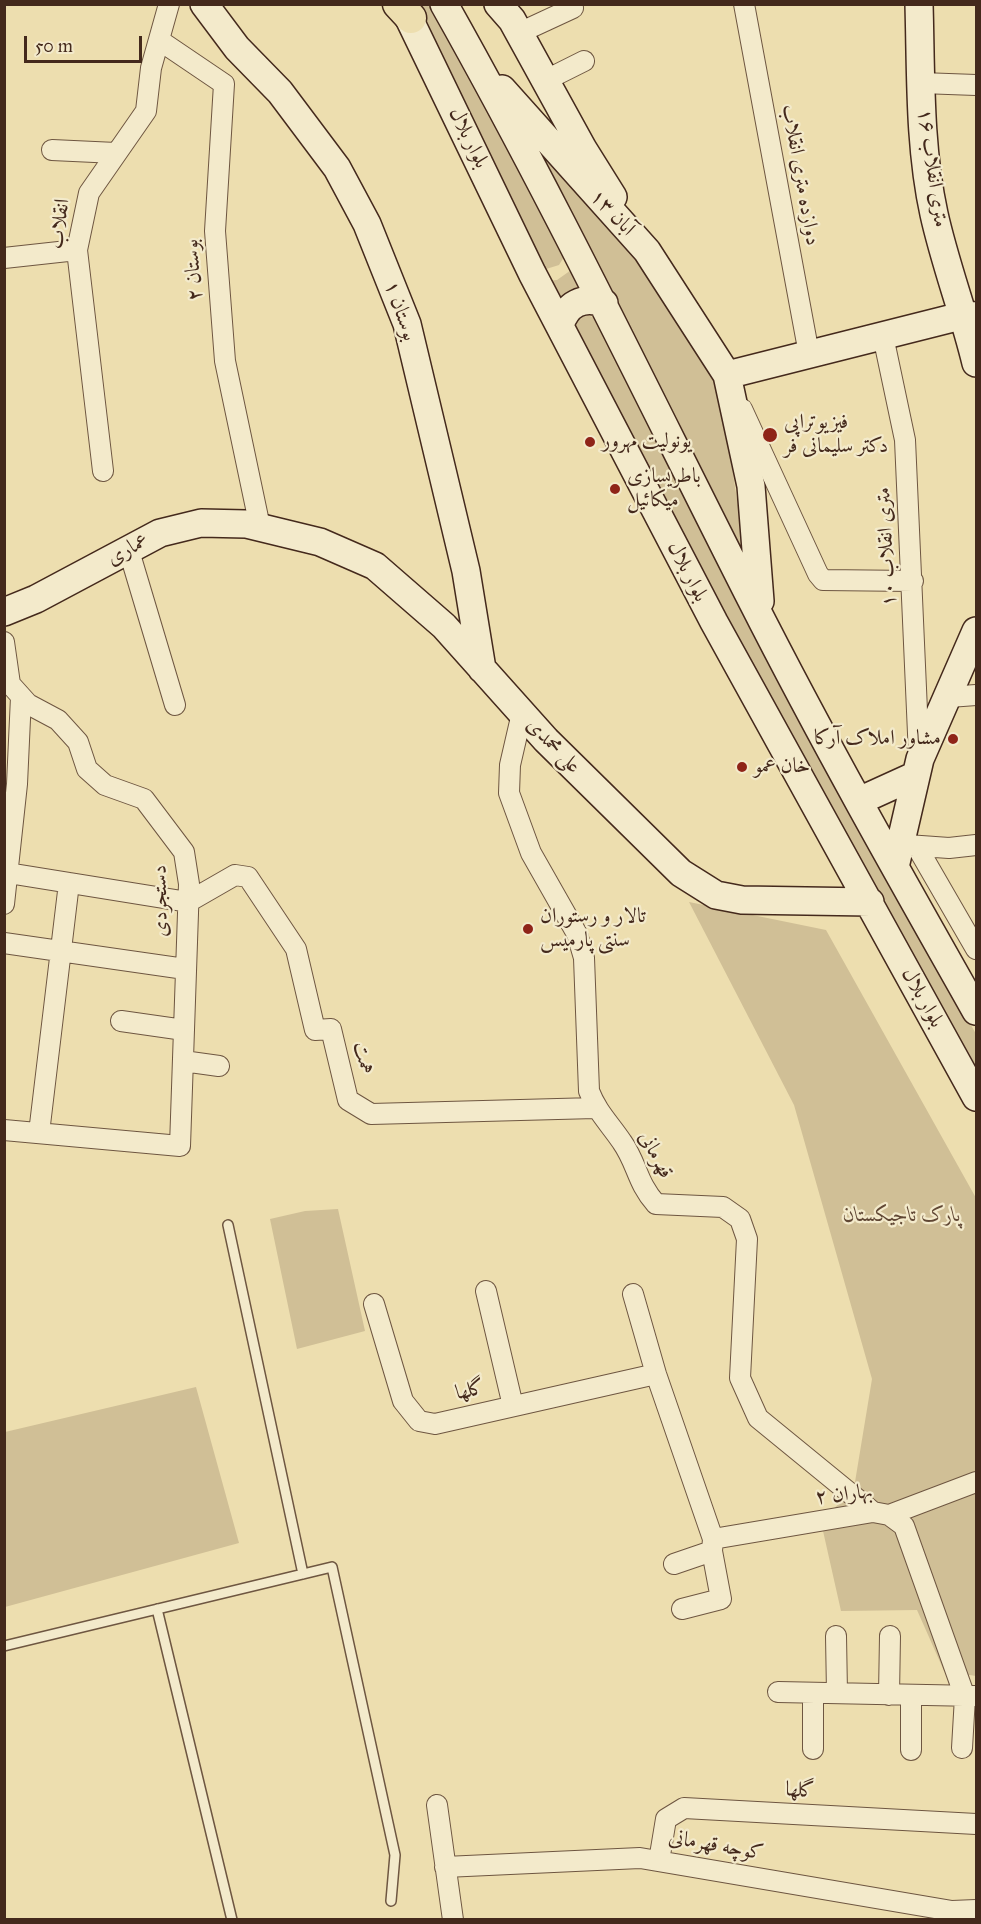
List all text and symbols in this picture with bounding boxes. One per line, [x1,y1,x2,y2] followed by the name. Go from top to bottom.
[27,24,146,62] scale bar
[35,35,73,57] text: 50 m
[775,102,825,248] street label: دوازده متری انقلاب
[443,103,493,173] street label: بلوار بلال
[911,107,953,229] street label: ۱۶ متری انقلاب
[584,184,640,242] street label: ۱۳ آبان
[44,197,76,251] street label: انقلاب
[179,238,209,302] street label: بوستان ۲
[378,278,422,344] street label: بوستان ۱
[784,410,888,460] place label: فیزیوتراپی دکتر سلیمانی فر
[761,426,779,444] marker: فیزیوتراپی دکتر سلیمانی فر
[602,429,691,455] place label: یونولیت مهرور
[583,435,597,449] marker: یونولیت مهرور
[627,464,701,514] place label: باطریسازی میکائیل
[608,482,622,496] marker: باطریسازی میکائیل
[871,487,903,607] street label: ۱۰ متری انقلاب
[103,528,153,572] street label: عماری
[661,537,713,607] street label: بلوار بلال
[520,713,586,779] street label: علی محمدی
[814,726,941,752] place label: مشاور املاک آرکا
[946,732,960,746] marker: مشاور املاک آرکا
[754,754,810,780] place label: خان عمو
[735,760,749,774] marker: خان عمو
[148,865,174,937] street label: دستجردی
[540,904,646,954] place label: تالار و رستوران سنتی پارمیس
[521,922,535,936] marker: تالار و رستوران سنتی پارمیس
[895,964,949,1032] street label: بلوار بلال
[347,1039,379,1077] street label: همت
[632,1127,678,1183] street label: قهرمانی
[843,1203,961,1229] park label: پارک تاجیکستان
[453,1375,487,1407] street label: گلها
[814,1479,874,1511] street label: بهاران ۲
[784,1777,816,1805] street label: گلها
[666,1825,766,1867] street label: کوچه قهرمانی

